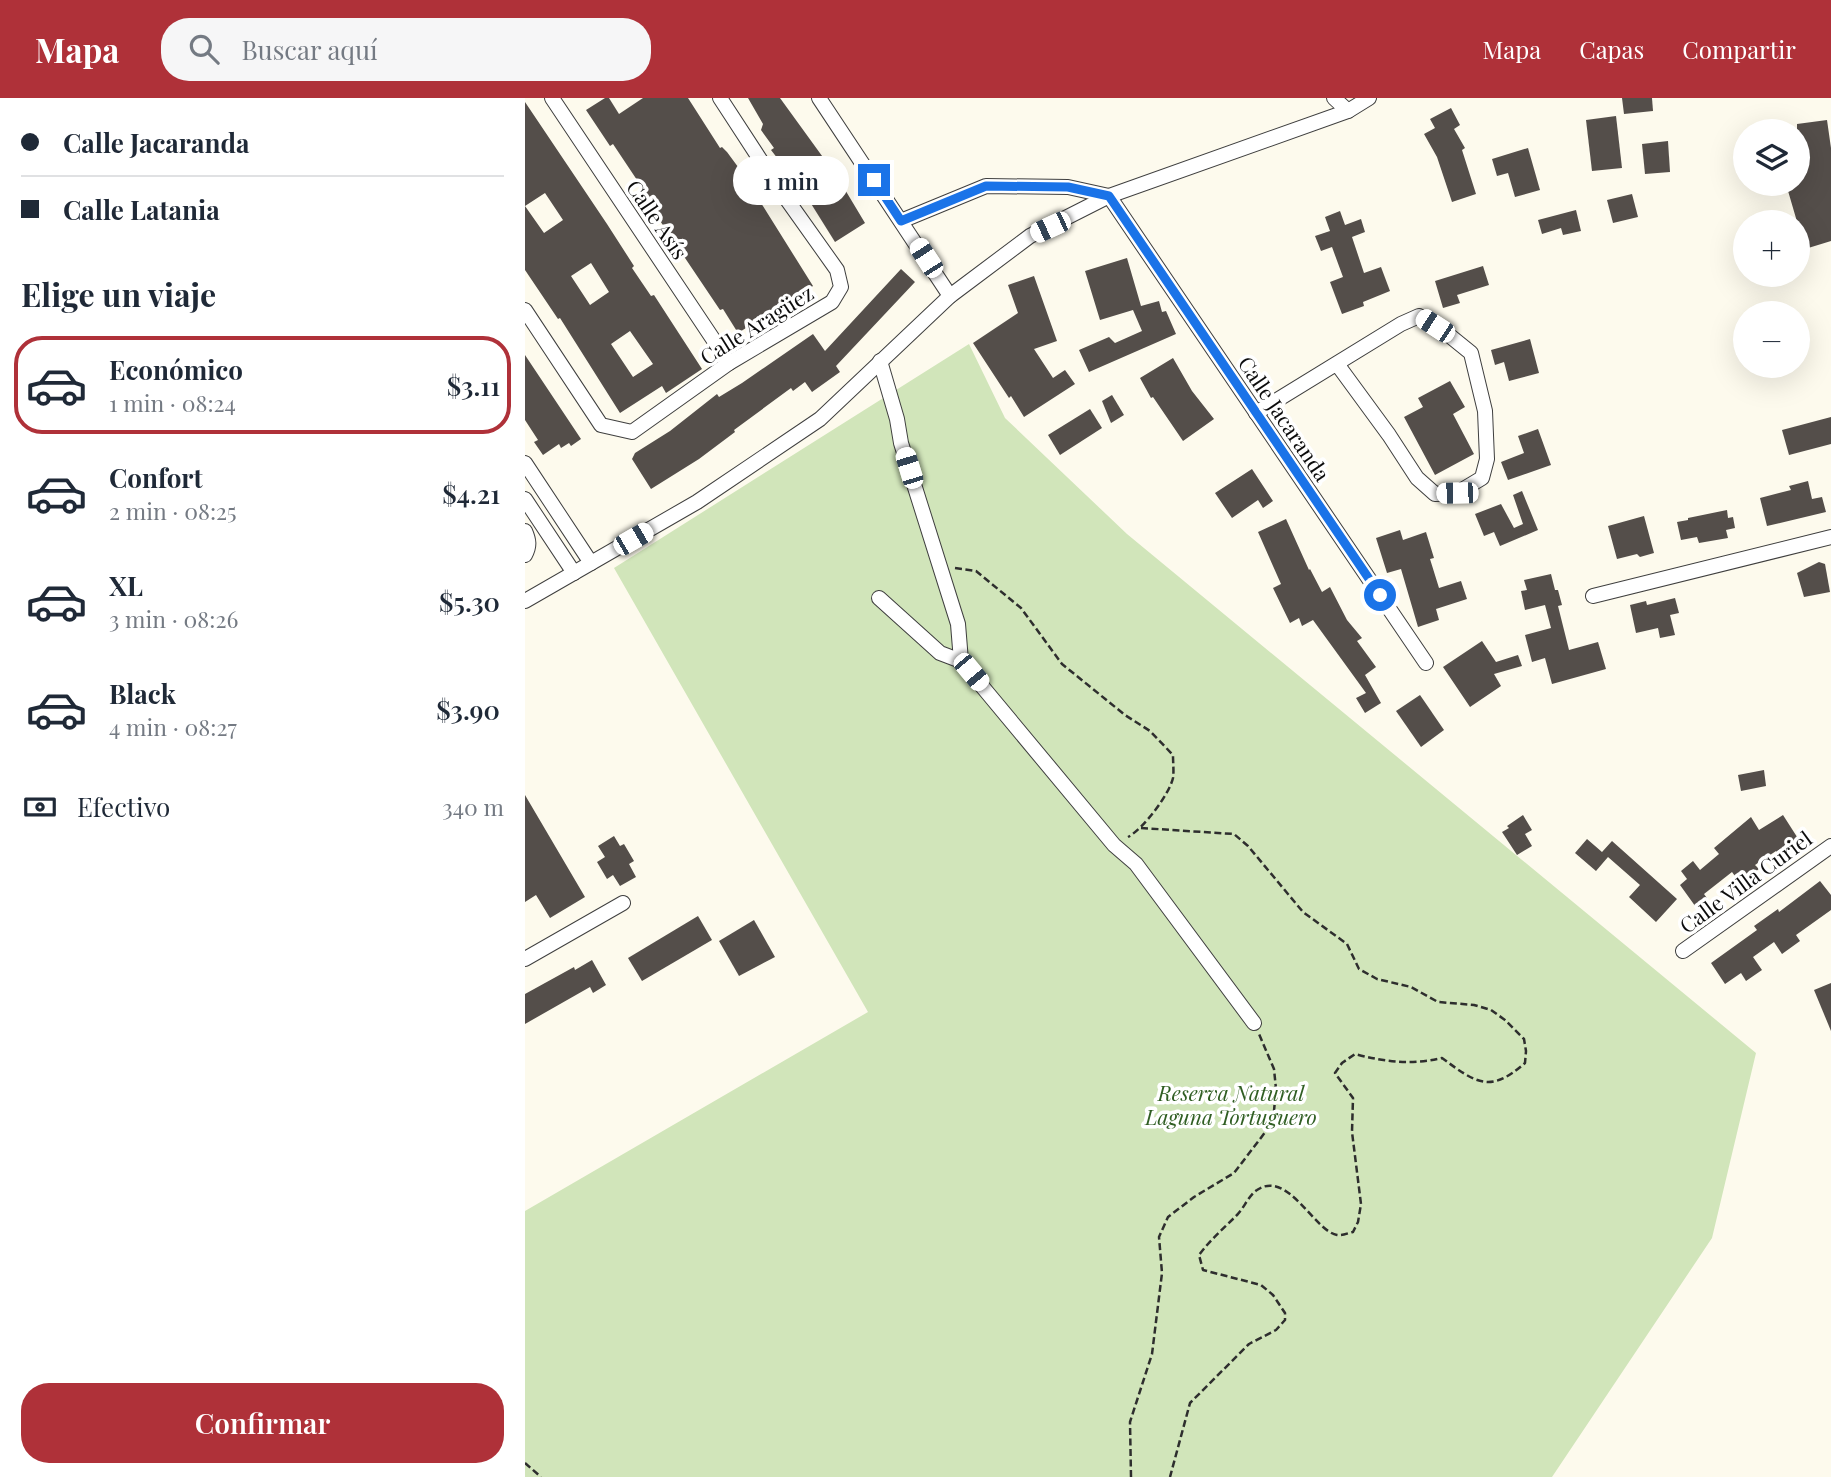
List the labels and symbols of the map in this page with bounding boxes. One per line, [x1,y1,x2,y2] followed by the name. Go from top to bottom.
[734,155,849,204] callout: 1 min
[858,164,890,196] route end
[621,174,695,264] street label: Calle Asís
[1027,209,1074,245] car
[906,235,947,281] car
[694,278,818,370] street label: Calle Aragüez
[1412,306,1459,346] car
[1233,350,1337,486] street label: Calle Jacaranda
[893,445,926,491] car
[1436,482,1479,504] car
[610,519,657,559] car
[1364,579,1396,611] route start
[950,649,993,695] car
[1673,824,1817,938] street label: Calle Villa Curiel
[1144,1078,1317,1130] park label: Reserva Natural Laguna Tortuguero

